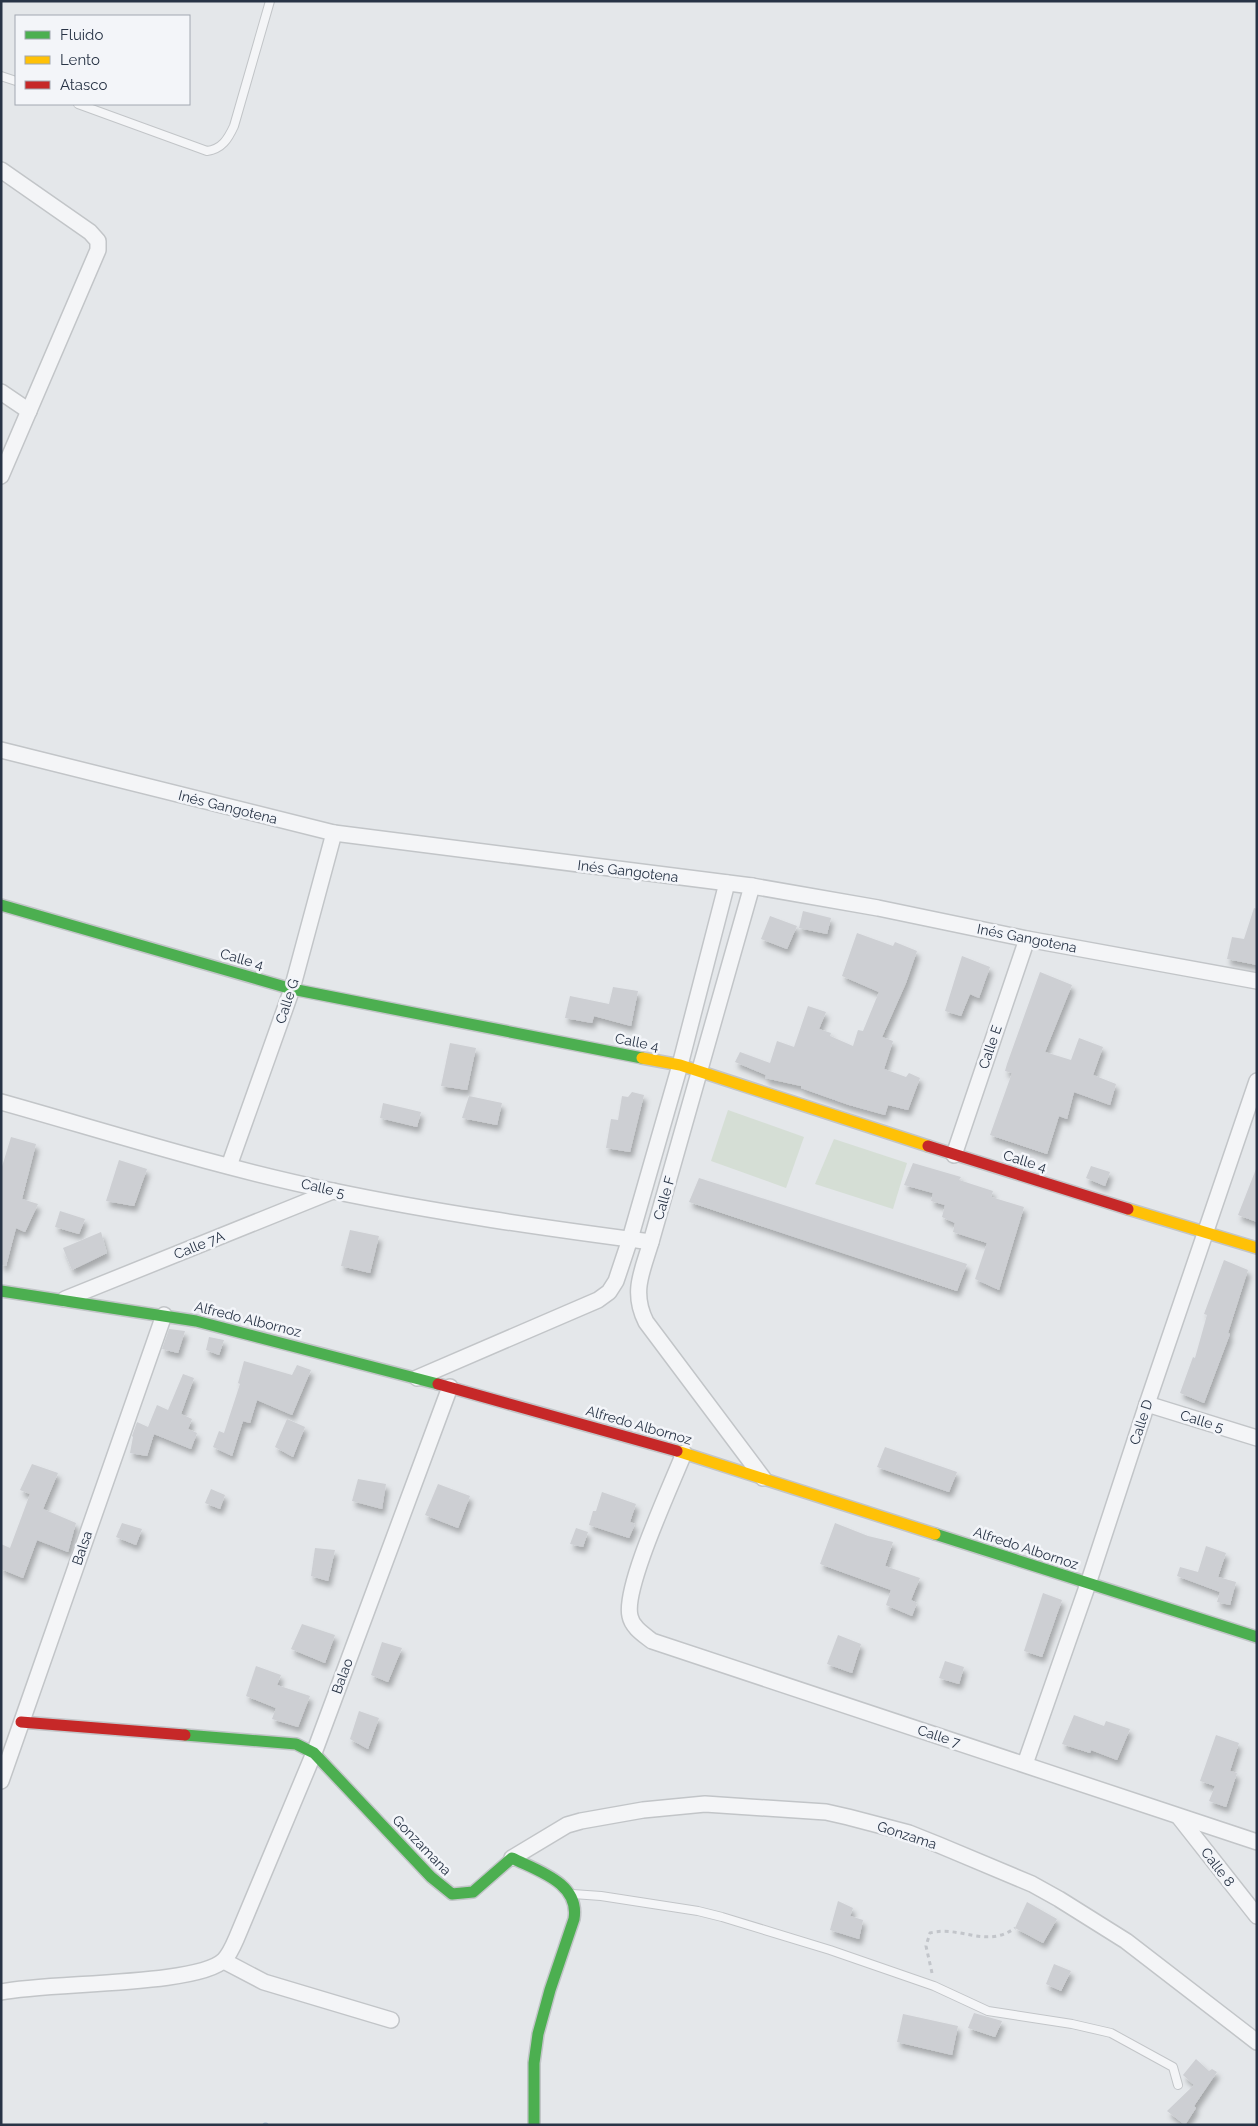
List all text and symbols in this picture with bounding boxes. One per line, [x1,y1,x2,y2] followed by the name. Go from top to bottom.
[15,15,190,105] legend
[60,26,103,44] text: Fluido
[60,51,100,69] text: Lento
[60,76,107,94] text: Atasco
[177,787,279,827] street label: Inés Gangotena
[577,857,679,885] street label: Inés Gangotena
[976,920,1078,956] street label: Inés Gangotena
[219,945,266,973] street label: Calle 4
[272,976,302,1026] street label: Calle G
[975,1023,1005,1071] street label: Calle E
[614,1030,661,1054] street label: Calle 4
[1001,1147,1049,1175] street label: Calle 4
[650,1174,678,1222] street label: Calle F
[300,1175,347,1201] street label: Calle 5
[171,1227,227,1262] street label: Calle 7A
[193,1298,303,1340] street label: Alfredo Albornoz
[1126,1397,1156,1447] street label: Calle D
[584,1402,694,1448] street label: Alfredo Albornoz
[1178,1407,1226,1435] street label: Calle 5
[972,1523,1081,1573] street label: Alfredo Albornoz
[69,1529,95,1567] street label: Balsa
[328,1656,356,1696] street label: Balao
[916,1722,963,1751] street label: Calle 7
[389,1812,455,1878] street label: Gonzamana
[875,1818,939,1852] street label: Gonzama
[1198,1844,1238,1890] street label: Calle 8

